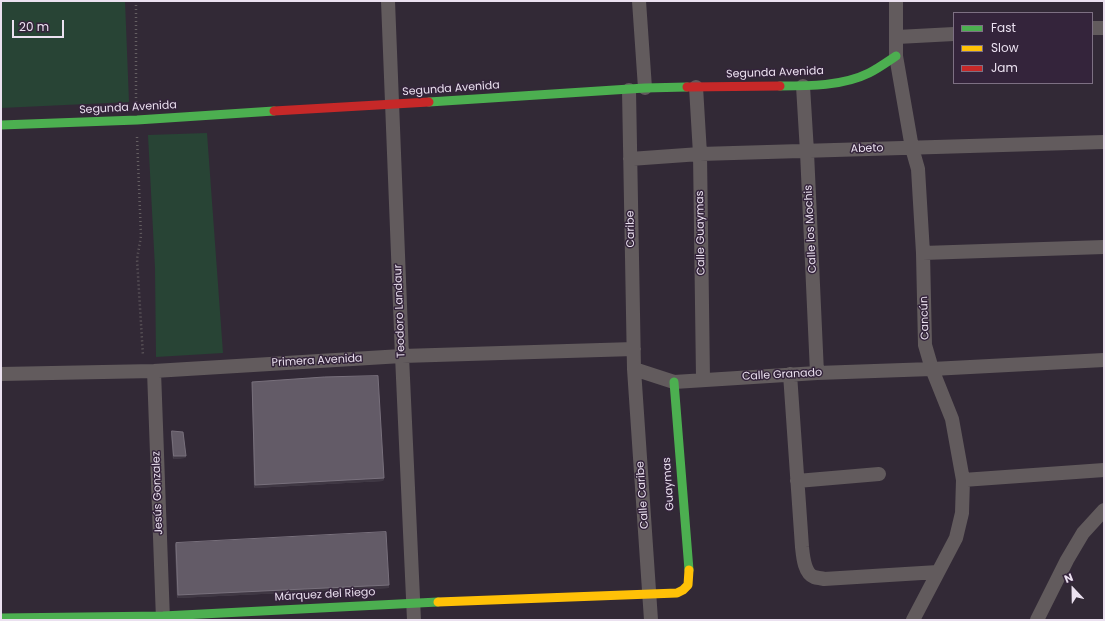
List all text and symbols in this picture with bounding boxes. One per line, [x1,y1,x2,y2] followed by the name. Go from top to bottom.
[14,12,66,38] scale bar
[953,12,1093,84] legend
[19,18,49,35] text: 20 m
[991,19,1016,36] text: Fast
[991,39,1019,56] text: Slow
[991,59,1018,76] text: Jam
[726,65,824,81] street label: Segunda Avenida
[402,79,500,99] street label: Segunda Avenida
[79,99,177,117] street label: Segunda Avenida
[850,142,884,156] street label: Abeto
[802,185,820,273] street label: Calle los Mochis
[694,190,708,276] street label: Calle Guaymas
[624,210,638,248] street label: Caribe
[392,264,408,358] street label: Teodoro Landaur
[918,296,932,340] street label: Cancún
[271,352,363,370] street label: Primera Avenida
[742,366,822,384] street label: Calle Granado
[150,451,166,535] street label: Jesús Gonzalez
[661,457,677,511] street label: Guaymas
[634,461,652,529] street label: Calle Caribe
[1053,569,1093,609] north arrow
[1062,569,1075,587] text: N
[274,586,376,604] street label: Márquez del Riego

